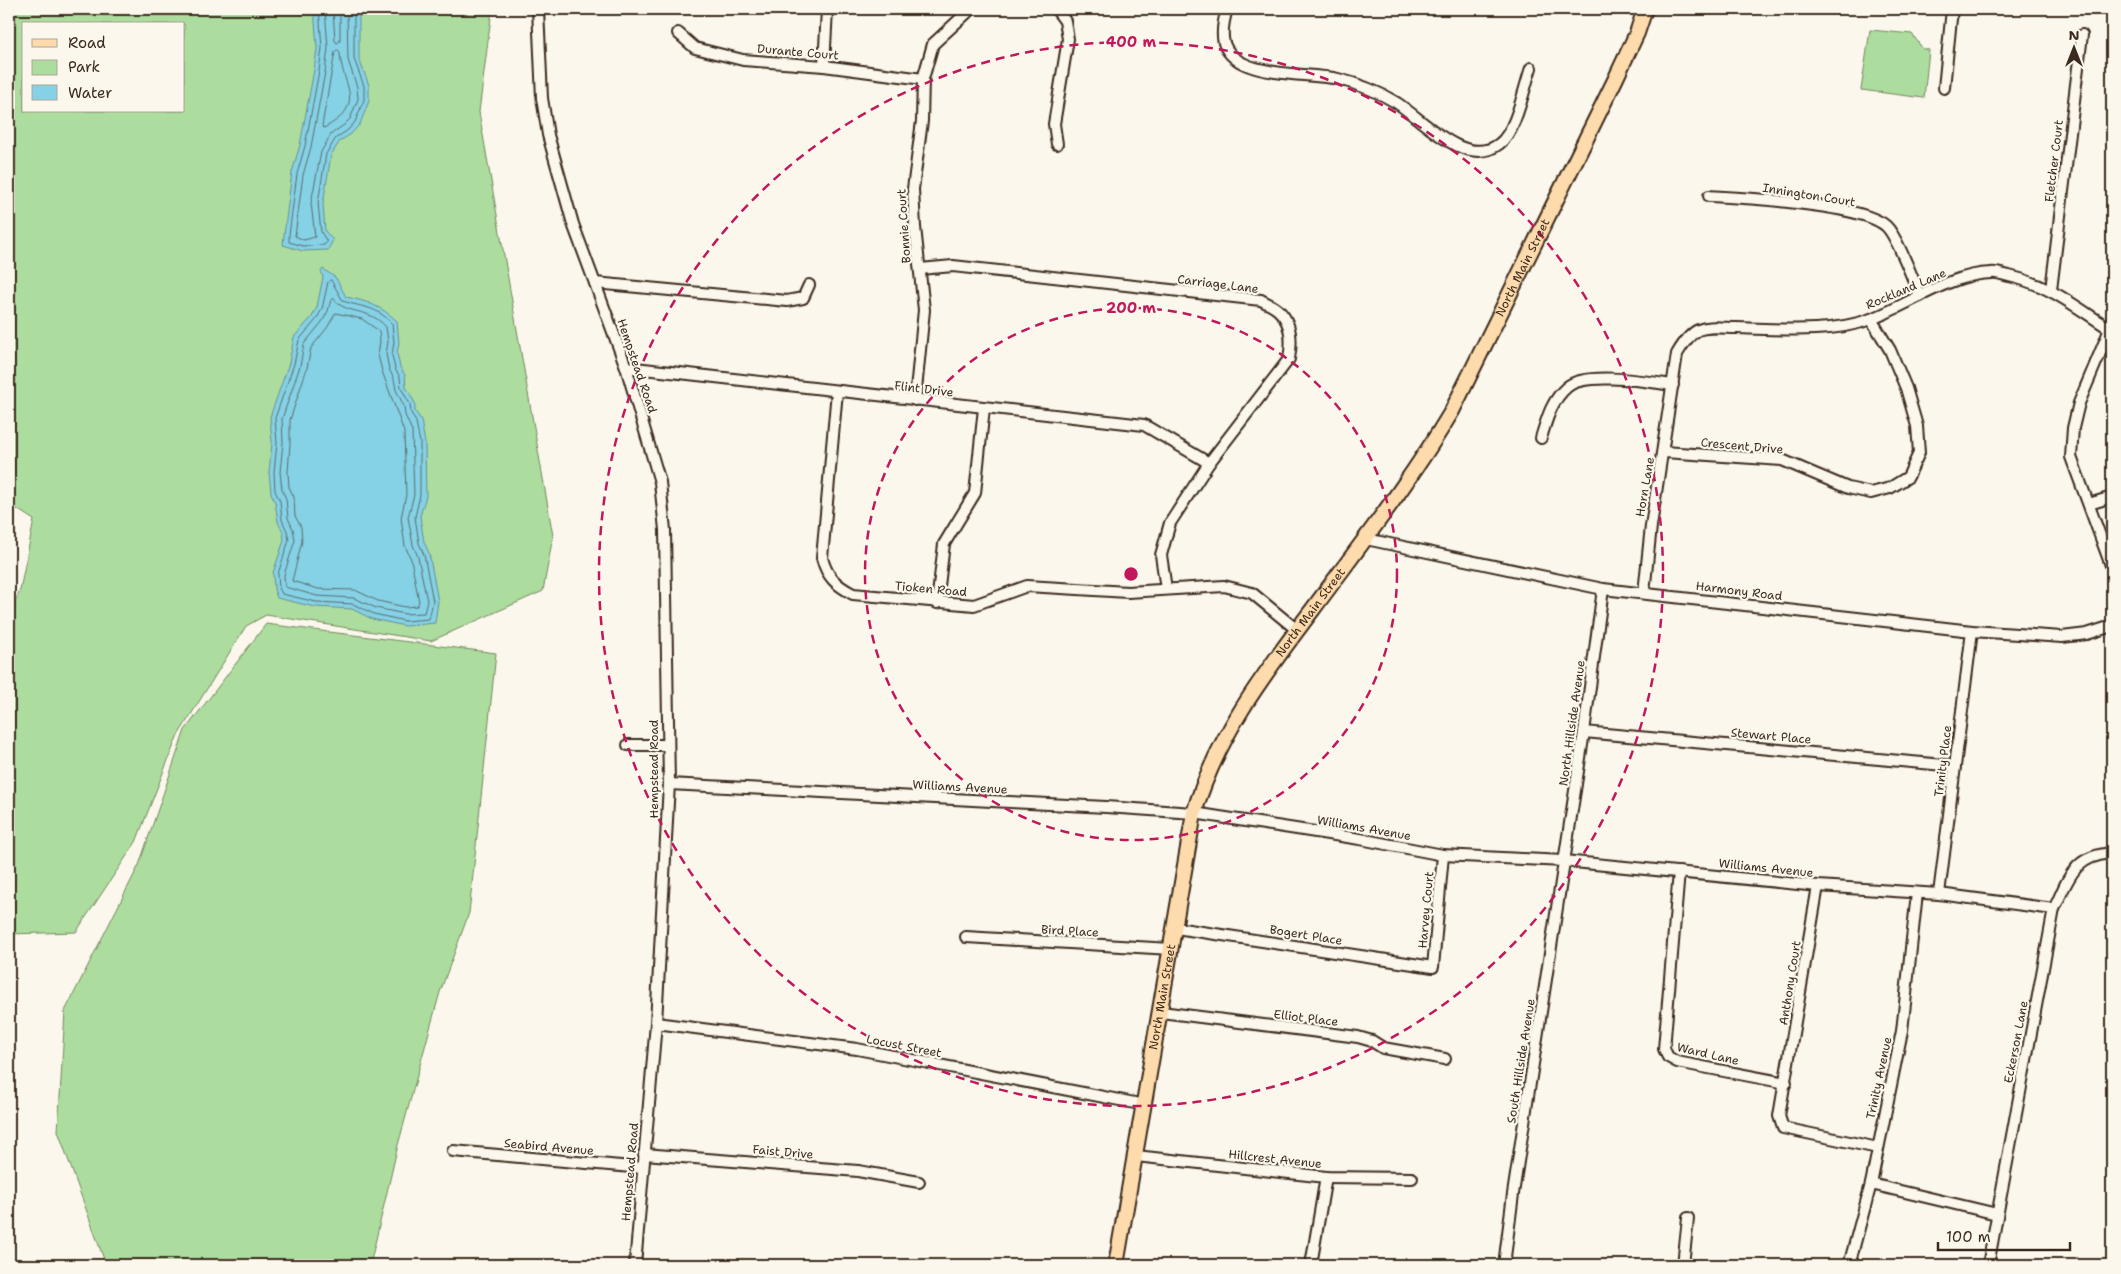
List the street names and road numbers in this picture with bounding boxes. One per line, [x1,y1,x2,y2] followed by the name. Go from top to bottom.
[757,40,839,64] street label: Durante Court
[2041,119,2067,203] street label: Fletcher Court
[1761,180,1857,210] street label: Innington Court
[893,188,915,264] street label: Bonnie Court
[1492,216,1553,319] street label: North Main Street
[1863,265,1949,313] street label: Rockland Lane
[1176,271,1260,297] street label: Carriage Lane
[613,317,661,416] street label: Hempstead Road
[894,377,955,401] street label: Flint Drive
[1700,434,1784,458] street label: Crescent Drive
[1632,456,1658,518] street label: Horn Lane
[1272,565,1349,660] street label: North Main Street
[894,578,968,600] street label: Tioken Road
[1695,578,1784,604] street label: Harmony Road
[1555,659,1589,787] street label: North Hillside Avenue
[646,719,662,818] street label: Hempstead Road
[1931,724,1955,798] street label: Trinity Place
[1730,725,1812,748] street label: Stewart Place
[912,777,1008,797] street label: Williams Avenue
[1316,812,1412,844] street label: Williams Avenue
[1718,855,1814,881] street label: Williams Avenue
[1415,871,1437,949] street label: Harvey Court
[1041,921,1099,941] street label: Bird Place
[1269,921,1344,949] street label: Bogert Place
[1775,940,1805,1026] street label: Anthony Court
[1145,943,1179,1051] street label: North Main Street
[1503,997,1539,1125] street label: South Hillside Avenue
[2000,999,2032,1085] street label: Eckerson Lane
[1273,1006,1339,1030] street label: Elliot Place
[865,1031,943,1061] street label: Locust Street
[1862,1035,1896,1121] street label: Trinity Avenue
[1675,1039,1741,1069] street label: Ward Lane
[618,1122,642,1222] street label: Hempstead Road
[504,1135,595,1159] street label: Seabird Avenue
[752,1141,814,1163] street label: Faist Drive
[1228,1146,1323,1172] street label: Hillcrest Avenue

